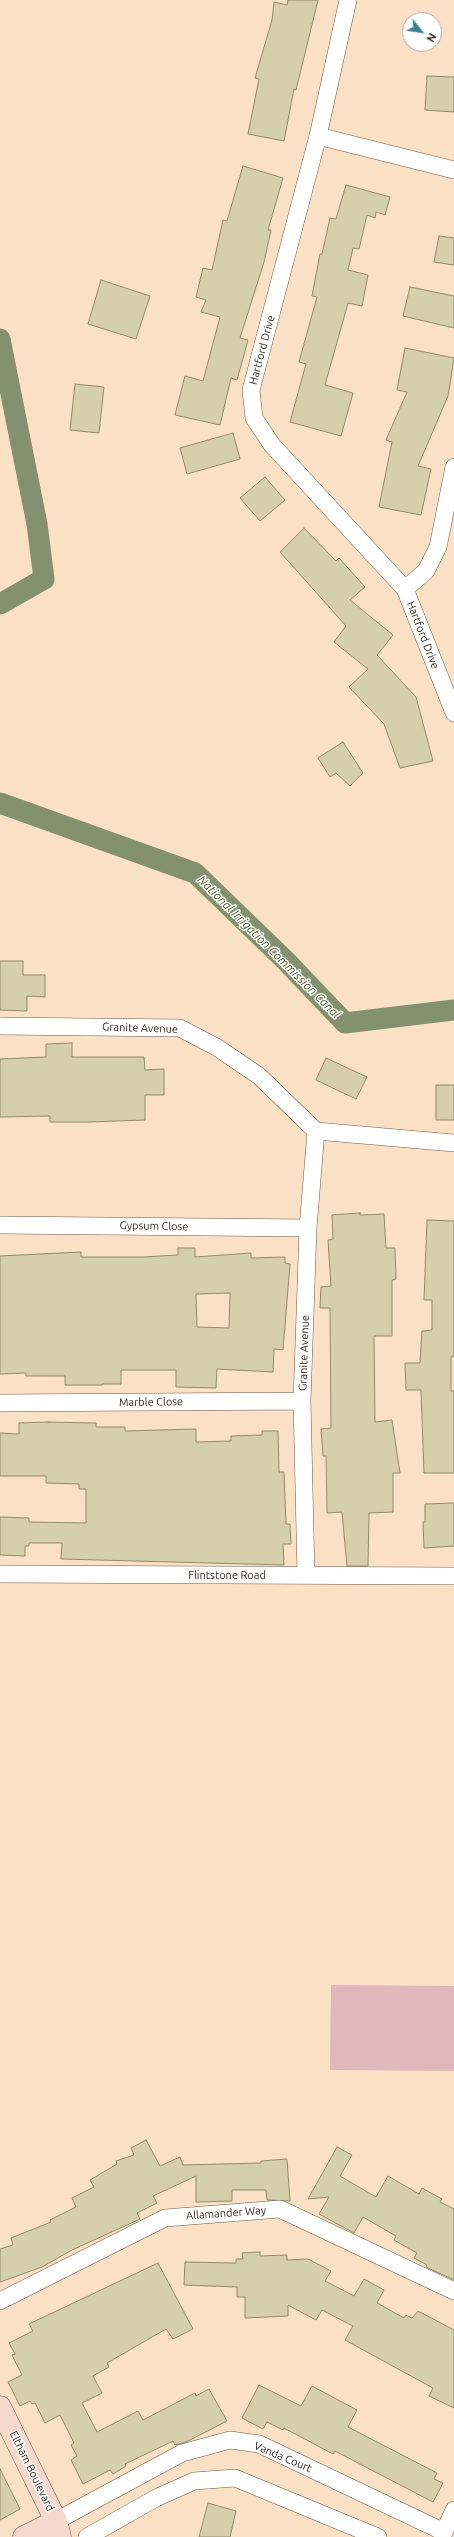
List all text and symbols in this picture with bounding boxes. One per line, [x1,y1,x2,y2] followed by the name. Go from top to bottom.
[402,12,442,52] north arrow
[424,31,439,44] text: N
[246,314,278,386] street label: Hartford Drive
[404,599,442,671] street label: Hartford Drive
[195,873,343,1021] water label: National Irrigation Commission Canal
[102,1020,178,1036] street label: Granite Avenue
[119,1219,189,1233] street label: Gypsum Close
[296,1315,312,1391] street label: Granite Avenue
[119,1395,183,1409] street label: Marble Close
[188,1568,266,1582] street label: Flintstone Road
[186,2204,266,2222] street label: Allamander Way
[7,2429,57,2513] street label: Eltham Boulevard
[252,2439,314,2475] street label: Vanda Court

